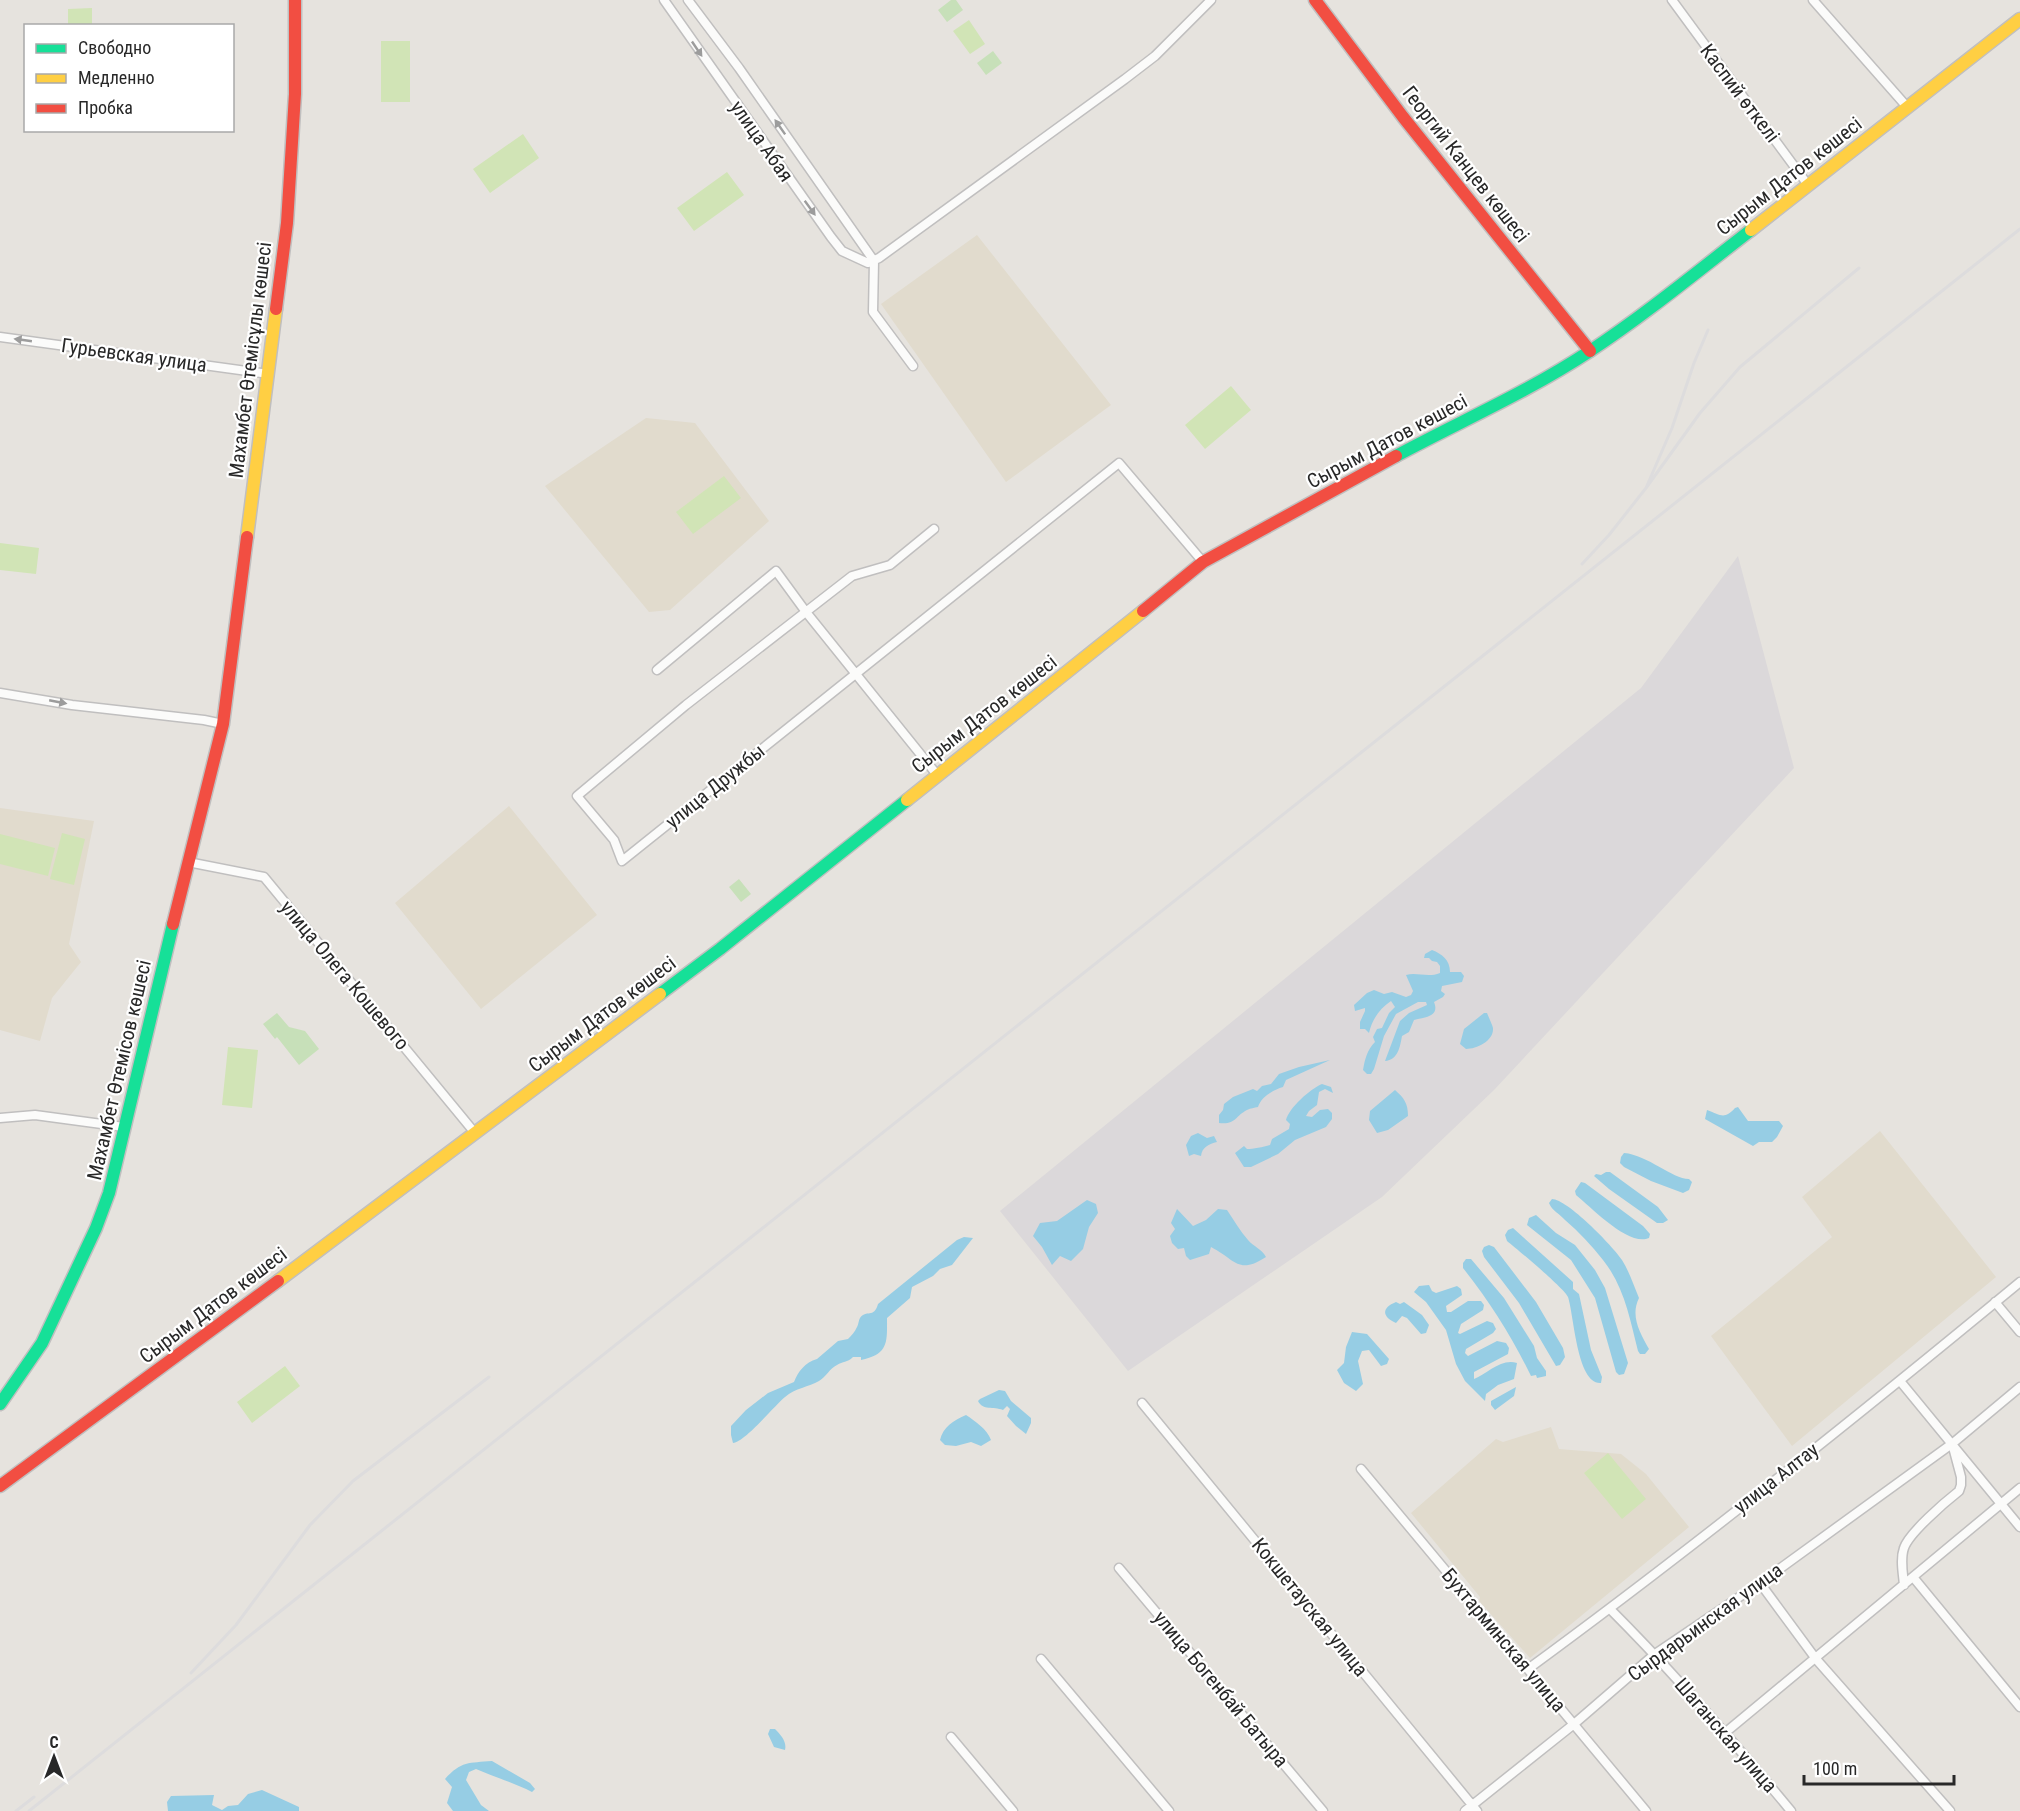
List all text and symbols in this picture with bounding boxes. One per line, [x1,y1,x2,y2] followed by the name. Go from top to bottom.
[24,24,234,132] legend
[78,37,151,58] text: Свободно
[1695,39,1785,147] street label: Каспий өткелі
[691,41,702,57] one-way arrow
[78,67,155,88] text: Медленно
[1398,81,1534,247] street label: Георгий Канцев көшесі
[725,96,799,186] street label: улица Абая
[78,97,133,118] text: Пробка
[1711,112,1867,240] street label: Сырым Датов көшесі
[775,119,787,134] one-way arrow
[804,200,816,216] one-way arrow
[224,241,276,479] street label: Махамбет Өтемісұлы көшесі
[60,333,208,377] street label: Гурьевская улица
[14,335,33,345] one-way arrow
[1303,389,1471,493] street label: Сырым Датов көшесі
[906,650,1062,778] street label: Сырым Датов көшесі
[48,698,67,707] one-way arrow
[660,739,770,833] street label: улица Дружбы
[275,895,415,1055] street label: улица Олега Кошевого
[524,951,680,1077] street label: Сырым Датов көшесі
[82,958,156,1182] street label: Махамбет Өтемісов көшесі
[135,1242,291,1368] street label: Сырым Датов көшесі
[1729,1437,1823,1519] street label: улица Алтау
[1247,1533,1373,1681] street label: Кокшетауская улица
[1623,1558,1787,1686] street label: Сырдарьинская улица
[1437,1563,1571,1717] street label: Бухтарминская улица
[1149,1606,1293,1772] street label: улица Богенбай Батыра
[1670,1673,1782,1797] street label: Шаганская улица
[24,1727,84,1787] north arrow
[49,1733,59,1752] text: С
[1804,1748,1954,1786] scale bar
[1813,1758,1857,1779] text: 100 m

